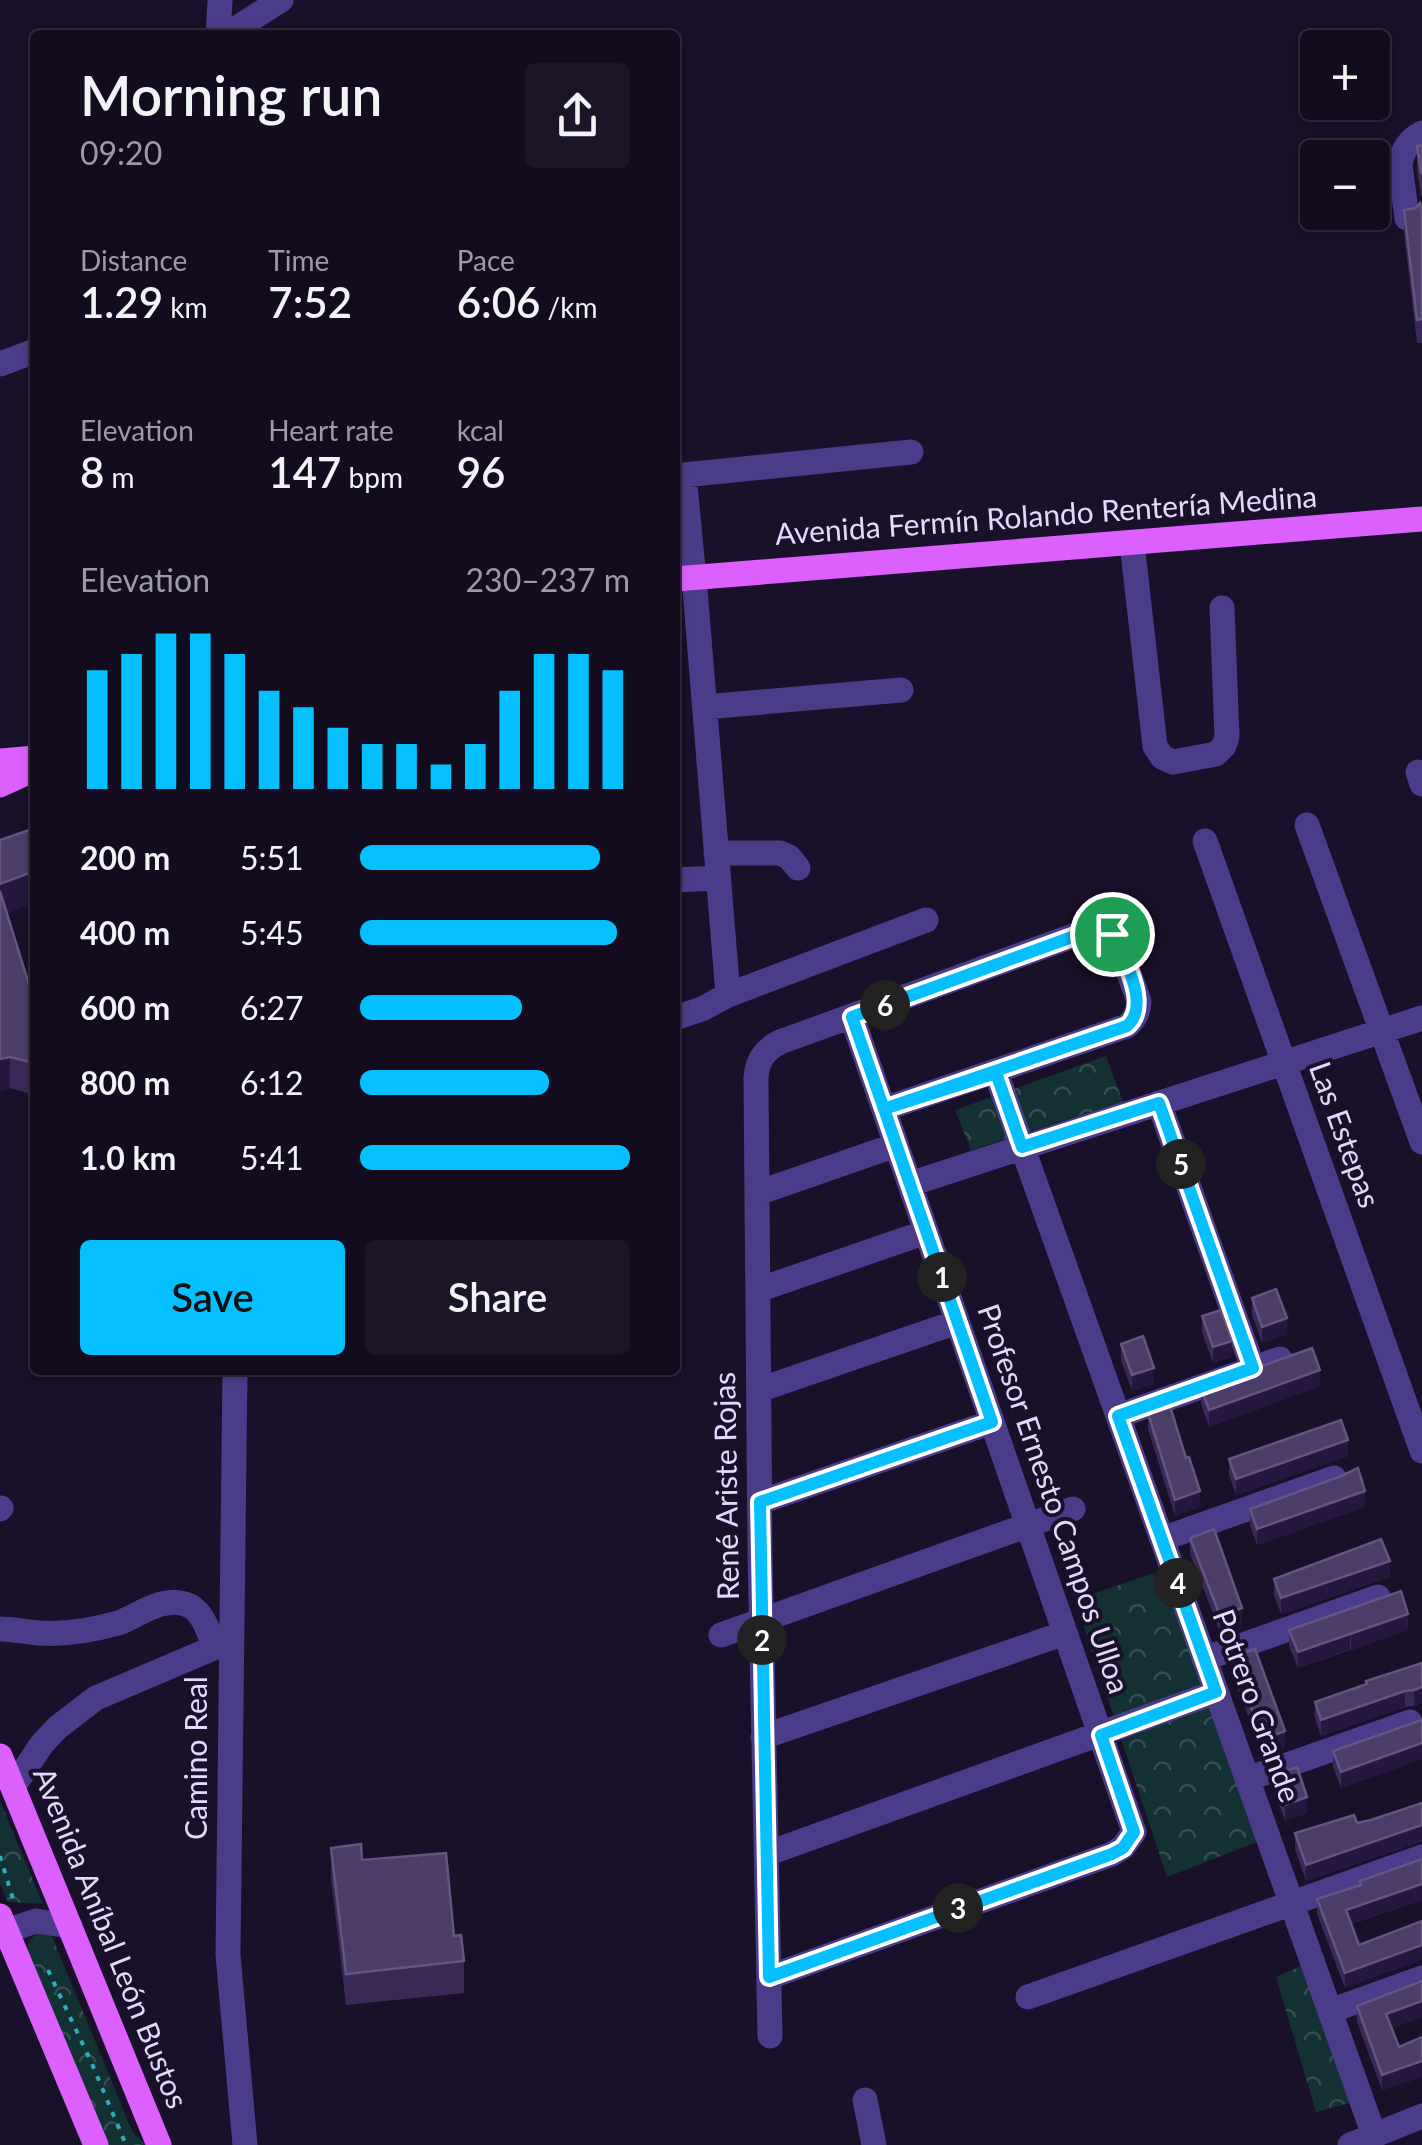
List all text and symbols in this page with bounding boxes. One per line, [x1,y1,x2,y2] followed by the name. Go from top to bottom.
[1300,30,1390,230] map controls
[1300,30,1390,120] button: +
[80,62,382,128] text: Morning run
[525,63,630,168] button: share
[80,133,162,172] text: 09:20
[1300,140,1390,230] button: −
[80,243,187,277] text: Distance
[268,243,329,277] text: Time
[457,243,515,277] text: Pace
[80,277,163,327] text: 1.29
[268,277,352,327] text: 7:52
[457,277,540,327] text: 6:06
[163,290,207,324] text: km
[540,290,597,324] text: /km
[80,413,194,447] text: Elevation
[268,413,394,447] text: Heart rate
[457,413,504,447] text: kcal
[80,447,104,497] text: 8
[268,447,341,497] text: 147
[457,447,505,497] text: 96
[104,460,135,494] text: m
[341,460,403,494] text: bpm
[774,477,1318,551] street label: Avenida Fermín Rolando Rentería Medina
[80,560,210,599] text: Elevation
[466,560,630,599] text: 230–237 m
[80,838,170,877] text: 200 m
[240,838,304,877] text: 5:51
[1070,892,1155,977] pin
[1085,907,1140,962] icon: arrive
[80,913,170,952] text: 400 m
[240,913,304,952] text: 5:45
[860,980,910,1030] pin: 6
[80,988,170,1027] text: 600 m
[240,988,304,1027] text: 6:27
[877,988,893,1022] text: 6
[1303,1057,1389,1212] street label: Las Estepas
[80,1063,170,1102] text: 800 m
[240,1063,304,1102] text: 6:12
[80,1138,176,1177] text: 1.0 km
[240,1138,304,1177] text: 5:41
[1156,1139,1206,1189] pin: 5
[1173,1147,1189,1181] text: 5
[80,1240,345,1355] button: Save
[365,1240,630,1355] button: Share
[917,1252,967,1302] pin: 1
[934,1260,950,1294] text: 1
[971,1299,1139,1698] street label: Profesor Ernesto Campos Ulloa
[705,1372,745,1601] street label: René Ariste Rojas
[1153,1558,1203,1608] pin: 4
[1170,1566,1186,1600] text: 4
[1206,1604,1309,1807] street label: Potrero Grande
[737,1615,787,1665] pin: 2
[754,1623,770,1657] text: 2
[177,1676,213,1840] street label: Camino Real
[27,1761,197,2113] street label: Avenida Aníbal León Bustos
[933,1883,983,1933] pin: 3
[950,1891,966,1925] text: 3

